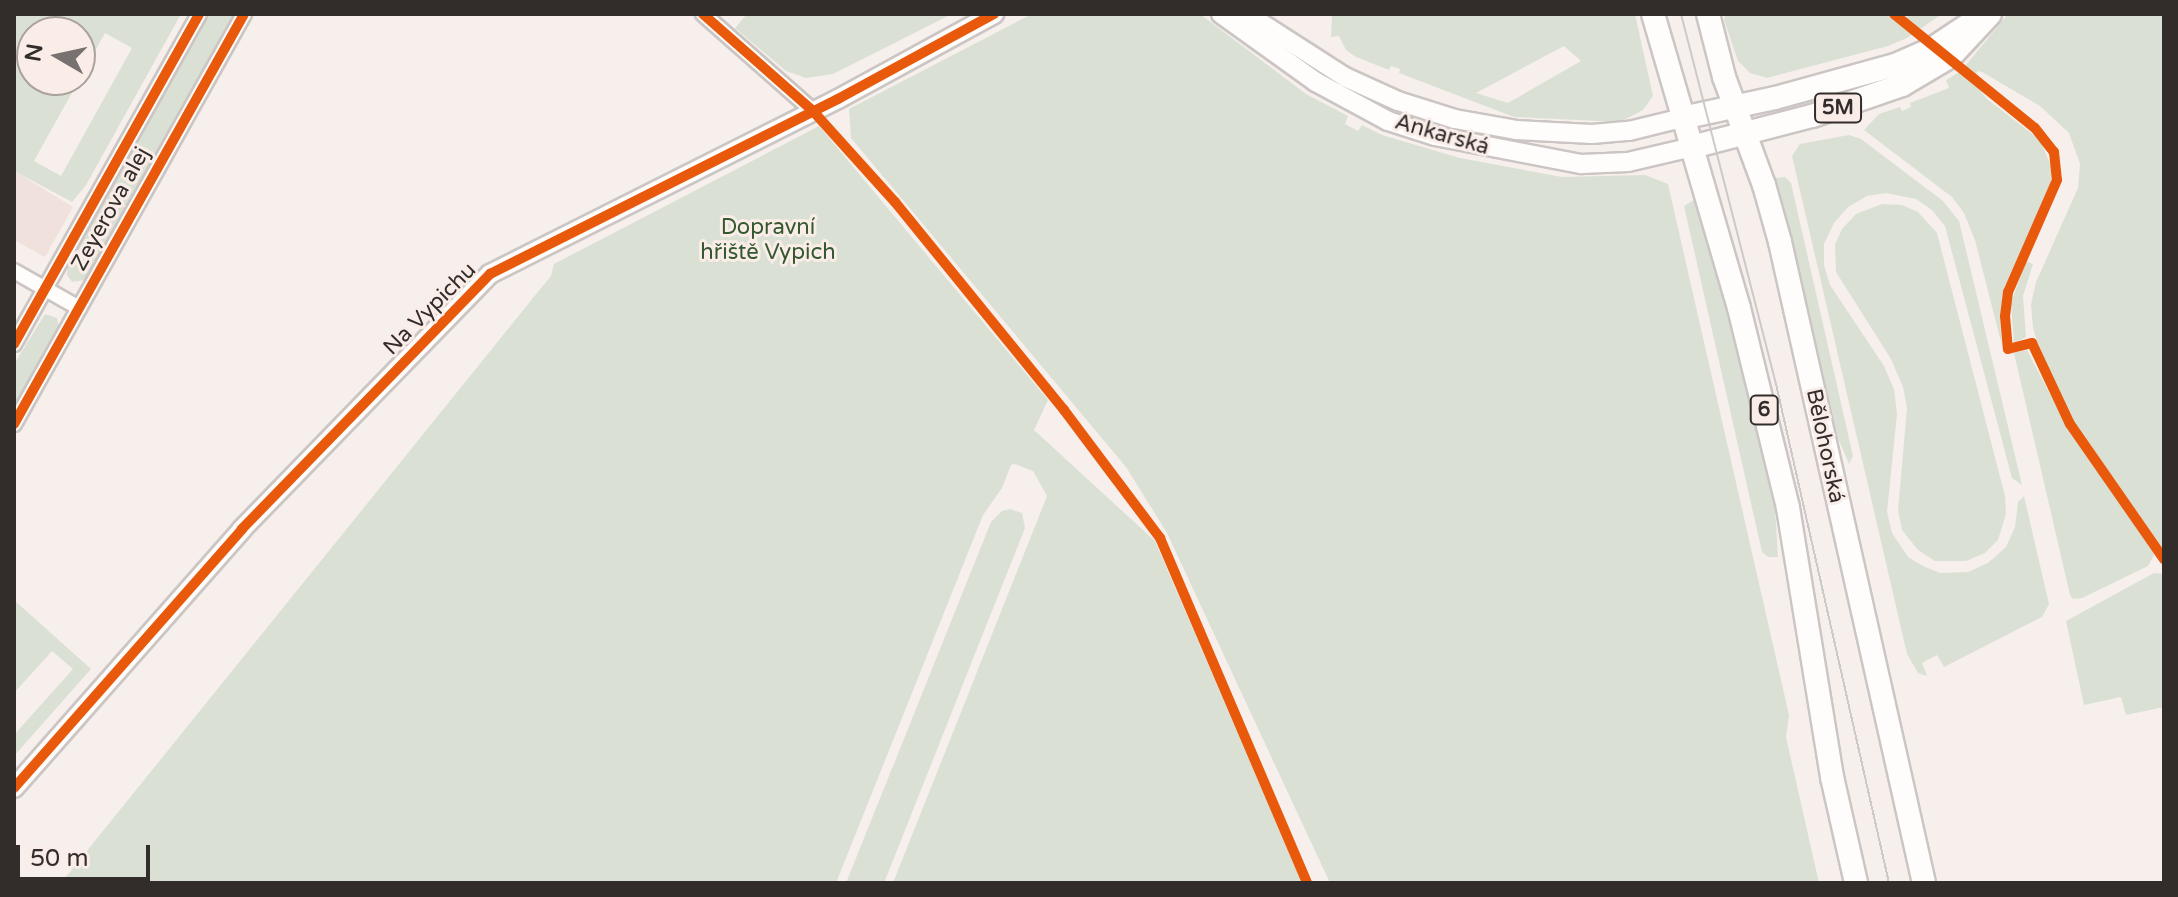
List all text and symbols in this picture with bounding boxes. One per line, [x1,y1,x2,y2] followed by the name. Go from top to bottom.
[16,16,96,96] north arrow
[20,42,48,63] text: N
[1814,92,1862,124] road number: 5M
[1392,109,1492,161] street label: Ankarská
[66,143,156,275] street label: Zeyerova alej
[700,214,836,266] park label: Dopravní hřiště Vypich
[378,257,482,361] street label: Na Vypichu
[1800,386,1850,506] street label: Bělohorská
[1748,394,1780,426] road number: 6
[20,829,154,879] scale bar
[30,844,88,873] text: 50 m

